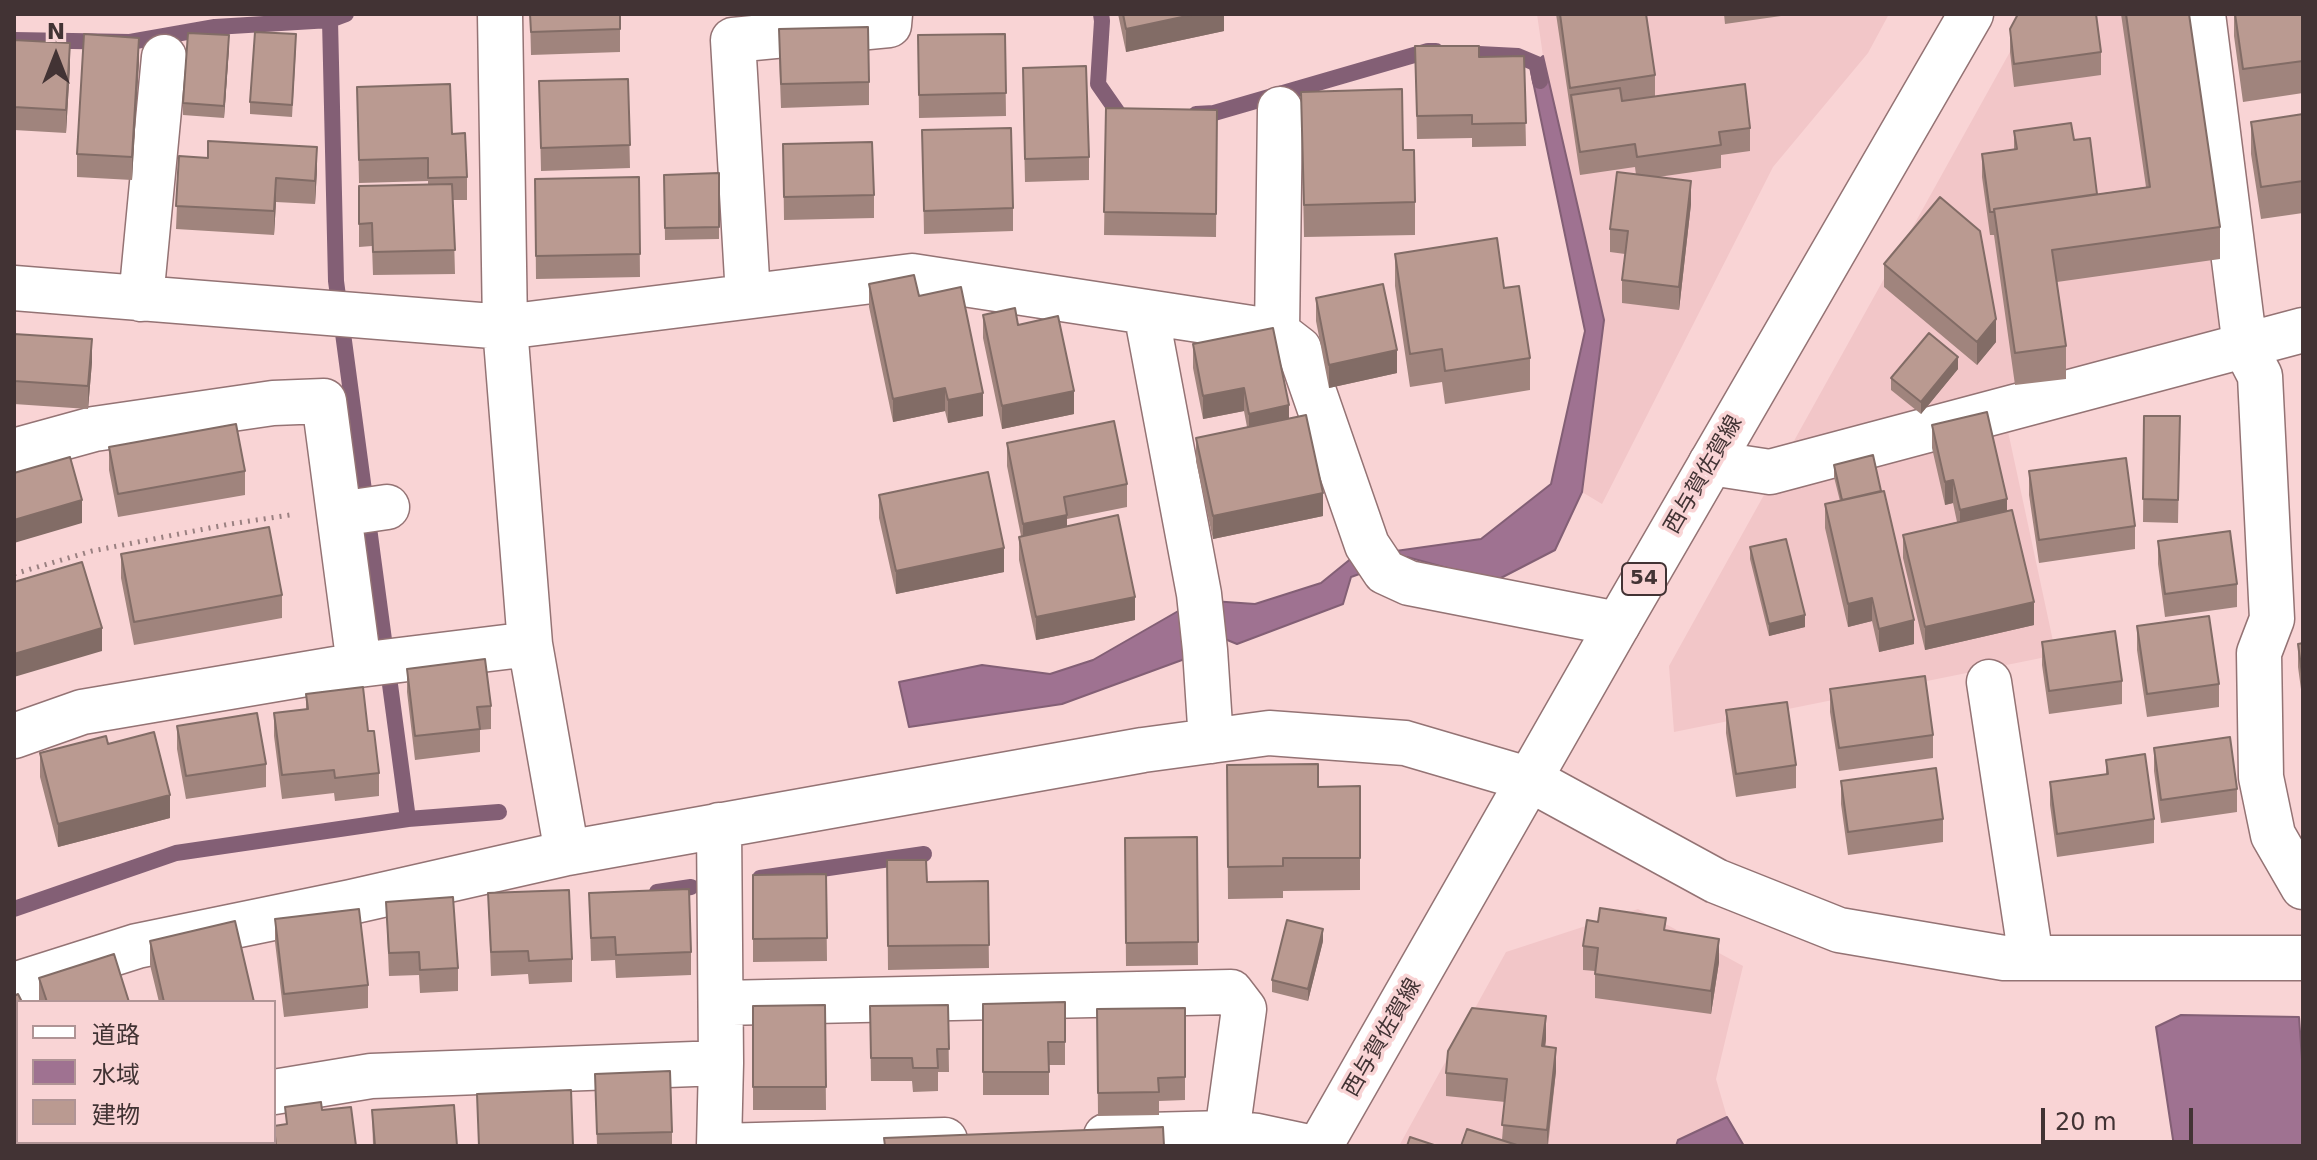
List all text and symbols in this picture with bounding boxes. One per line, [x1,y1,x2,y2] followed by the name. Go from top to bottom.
[16,16,96,96] north arrow
[47,19,65,44] text: N
[1660,411,1748,539] street label: 西与賀佐賀線
[1622,563,1666,595] road number: 54
[1339,974,1427,1102] street label: 西与賀佐賀線
[16,1000,276,1144] legend
[92,1021,140,1049] text: 道路
[92,1061,140,1089] text: 水域
[2045,1092,2197,1142] scale bar
[92,1101,140,1129] text: 建物
[2055,1108,2117,1136] text: 20 m

